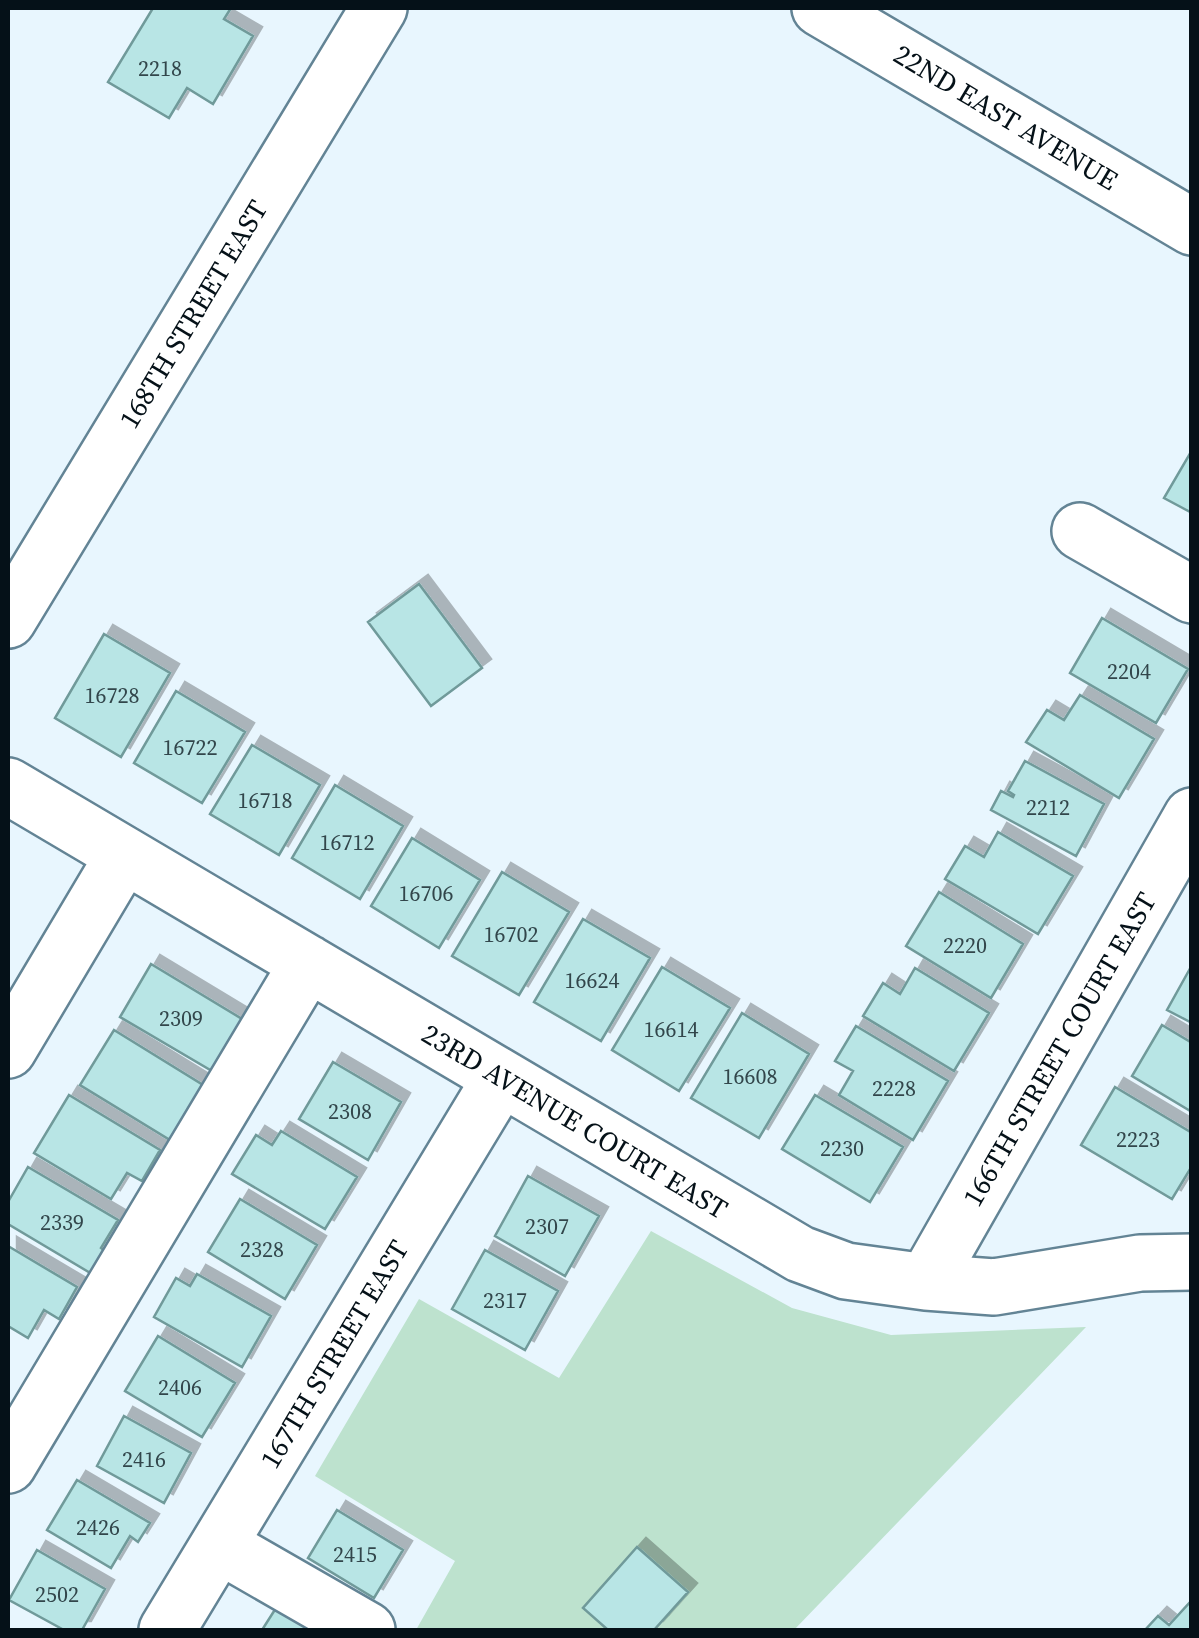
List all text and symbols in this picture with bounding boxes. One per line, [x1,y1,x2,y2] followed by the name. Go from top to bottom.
[887,35,1125,199] street label: 22ND EAST AVENUE
[138,53,182,83] house number: 2218
[110,193,276,435] street label: 168TH STREET EAST
[1107,656,1151,686] house number: 2204
[84,680,140,710] house number: 16728
[162,732,218,762] house number: 16722
[237,785,293,815] house number: 16718
[1026,792,1070,822] house number: 2212
[319,827,375,857] house number: 16712
[398,878,454,908] house number: 16706
[953,885,1165,1213] street label: 166TH STREET COURT EAST
[483,919,539,949] house number: 16702
[943,930,987,960] house number: 2220
[564,965,620,995] house number: 16624
[159,1003,203,1033] house number: 2309
[415,1014,735,1228] street label: 23RD AVENUE COURT EAST
[643,1014,699,1044] house number: 16614
[722,1061,778,1091] house number: 16608
[872,1073,916,1103] house number: 2228
[328,1096,372,1126] house number: 2308
[1116,1124,1160,1154] house number: 2223
[820,1133,864,1163] house number: 2230
[40,1207,84,1237] house number: 2339
[525,1211,569,1241] house number: 2307
[251,1233,417,1475] street label: 167TH STREET EAST
[240,1234,284,1264] house number: 2328
[483,1285,527,1315] house number: 2317
[158,1372,202,1402] house number: 2406
[122,1444,166,1474] house number: 2416
[76,1512,120,1542] house number: 2426
[333,1539,377,1569] house number: 2415
[35,1579,79,1609] house number: 2502

